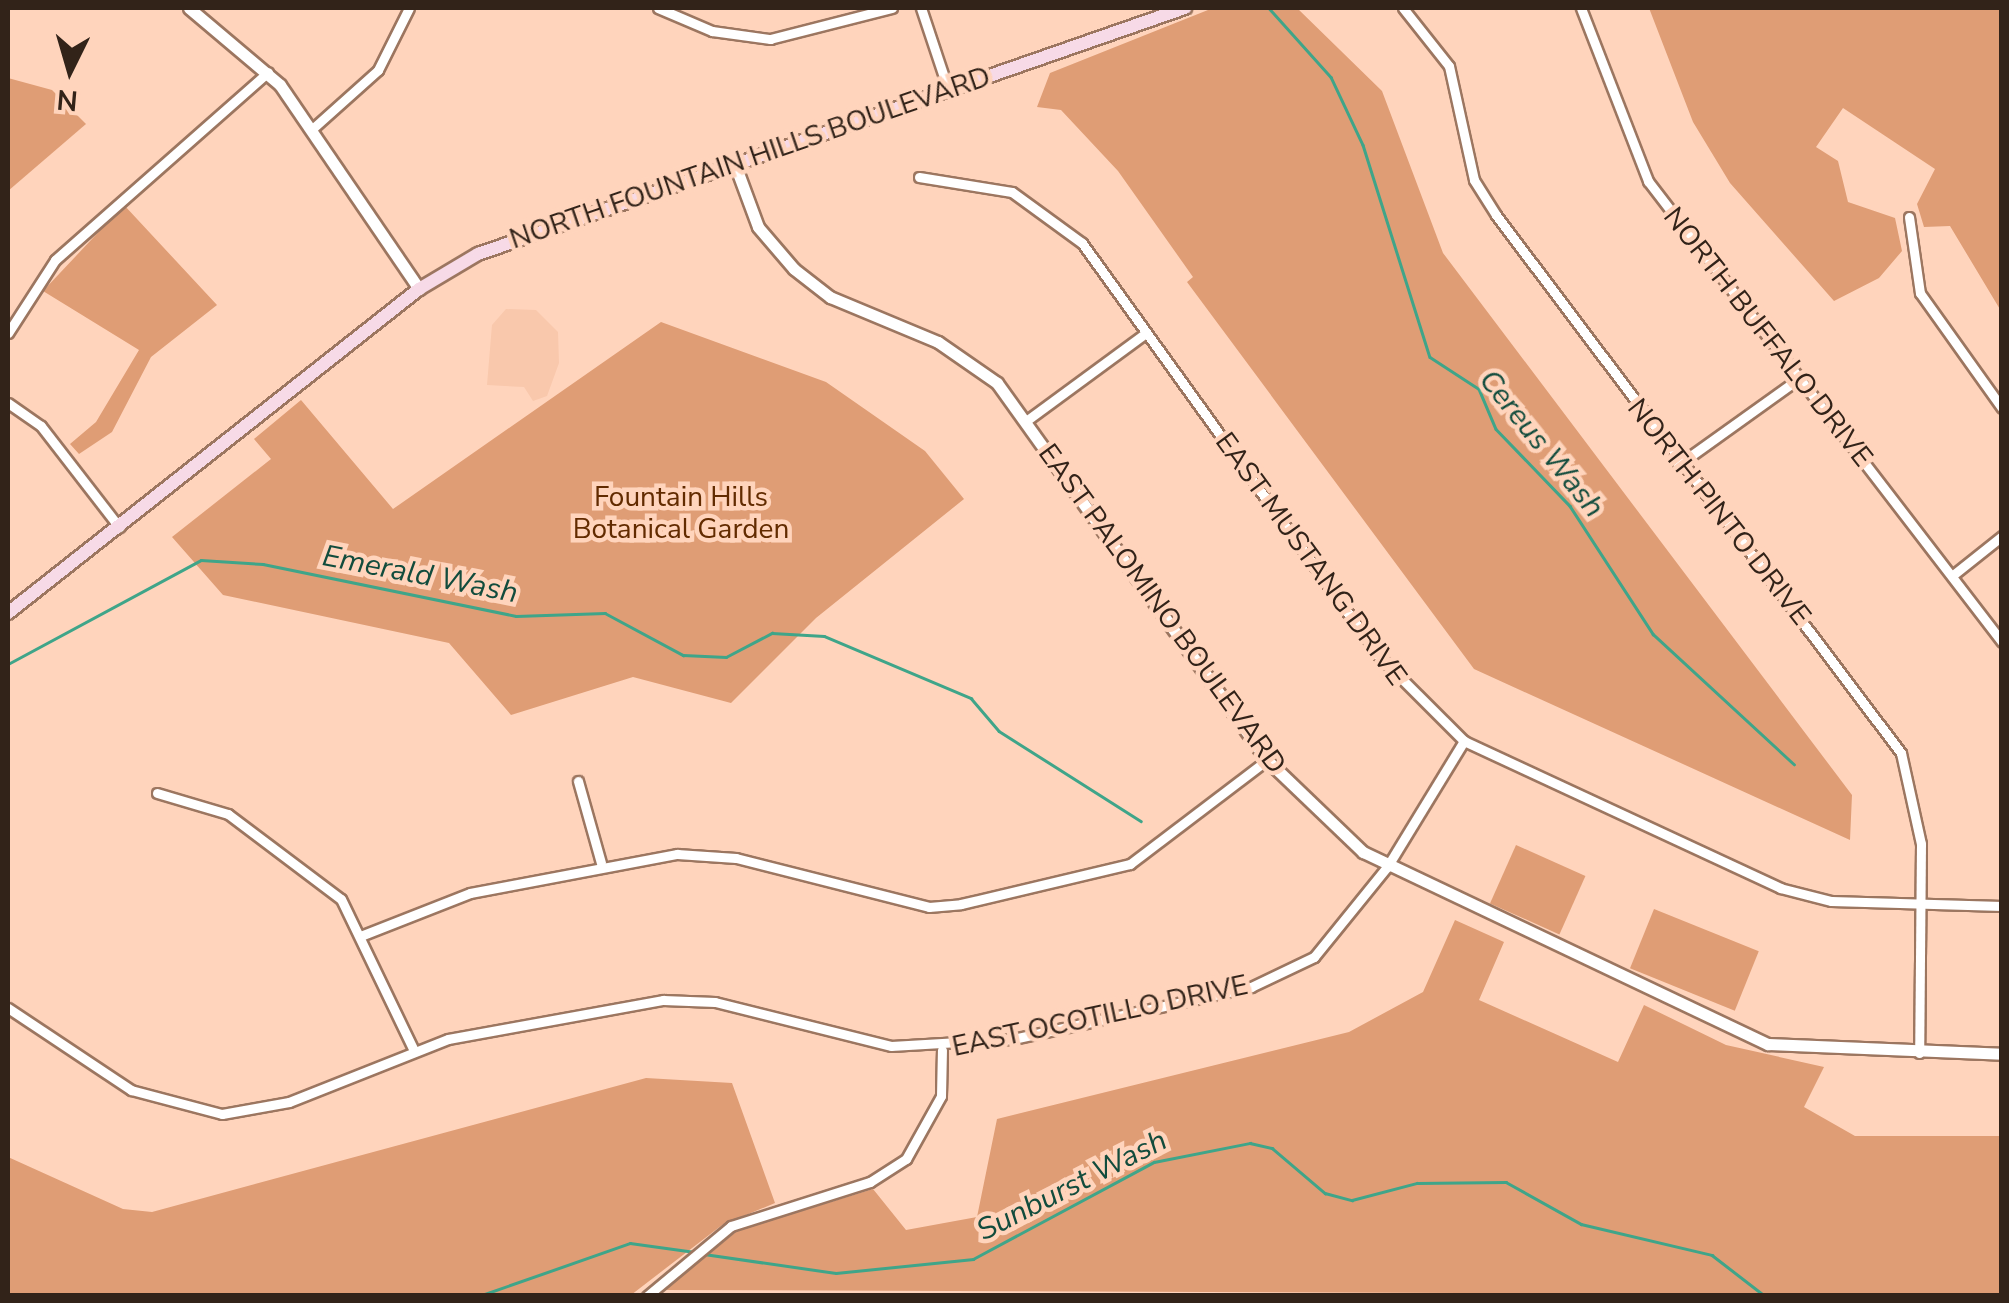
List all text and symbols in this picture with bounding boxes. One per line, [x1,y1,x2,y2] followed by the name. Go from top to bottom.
[20,20,120,120] north arrow
[505,60,995,256] street label: NORTH FOUNTAIN HILLS BOULEVARD
[55,80,79,120] text: N
[1656,201,1880,473] street label: NORTH BUFFALO DRIVE
[1471,363,1611,525] water label: Cereus Wash
[1620,392,1818,632] street label: NORTH PINTO DRIVE
[1208,426,1414,692] street label: EAST MUSTANG DRIVE
[1031,438,1293,780] street label: EAST PALOMINO BOULEVARD
[573,480,789,546] park label: Fountain Hills Botanical Garden
[319,538,521,612] water label: Emerald Wash
[949,968,1251,1064] street label: EAST OCOTILLO DRIVE
[971,1123,1173,1249] water label: Sunburst Wash

